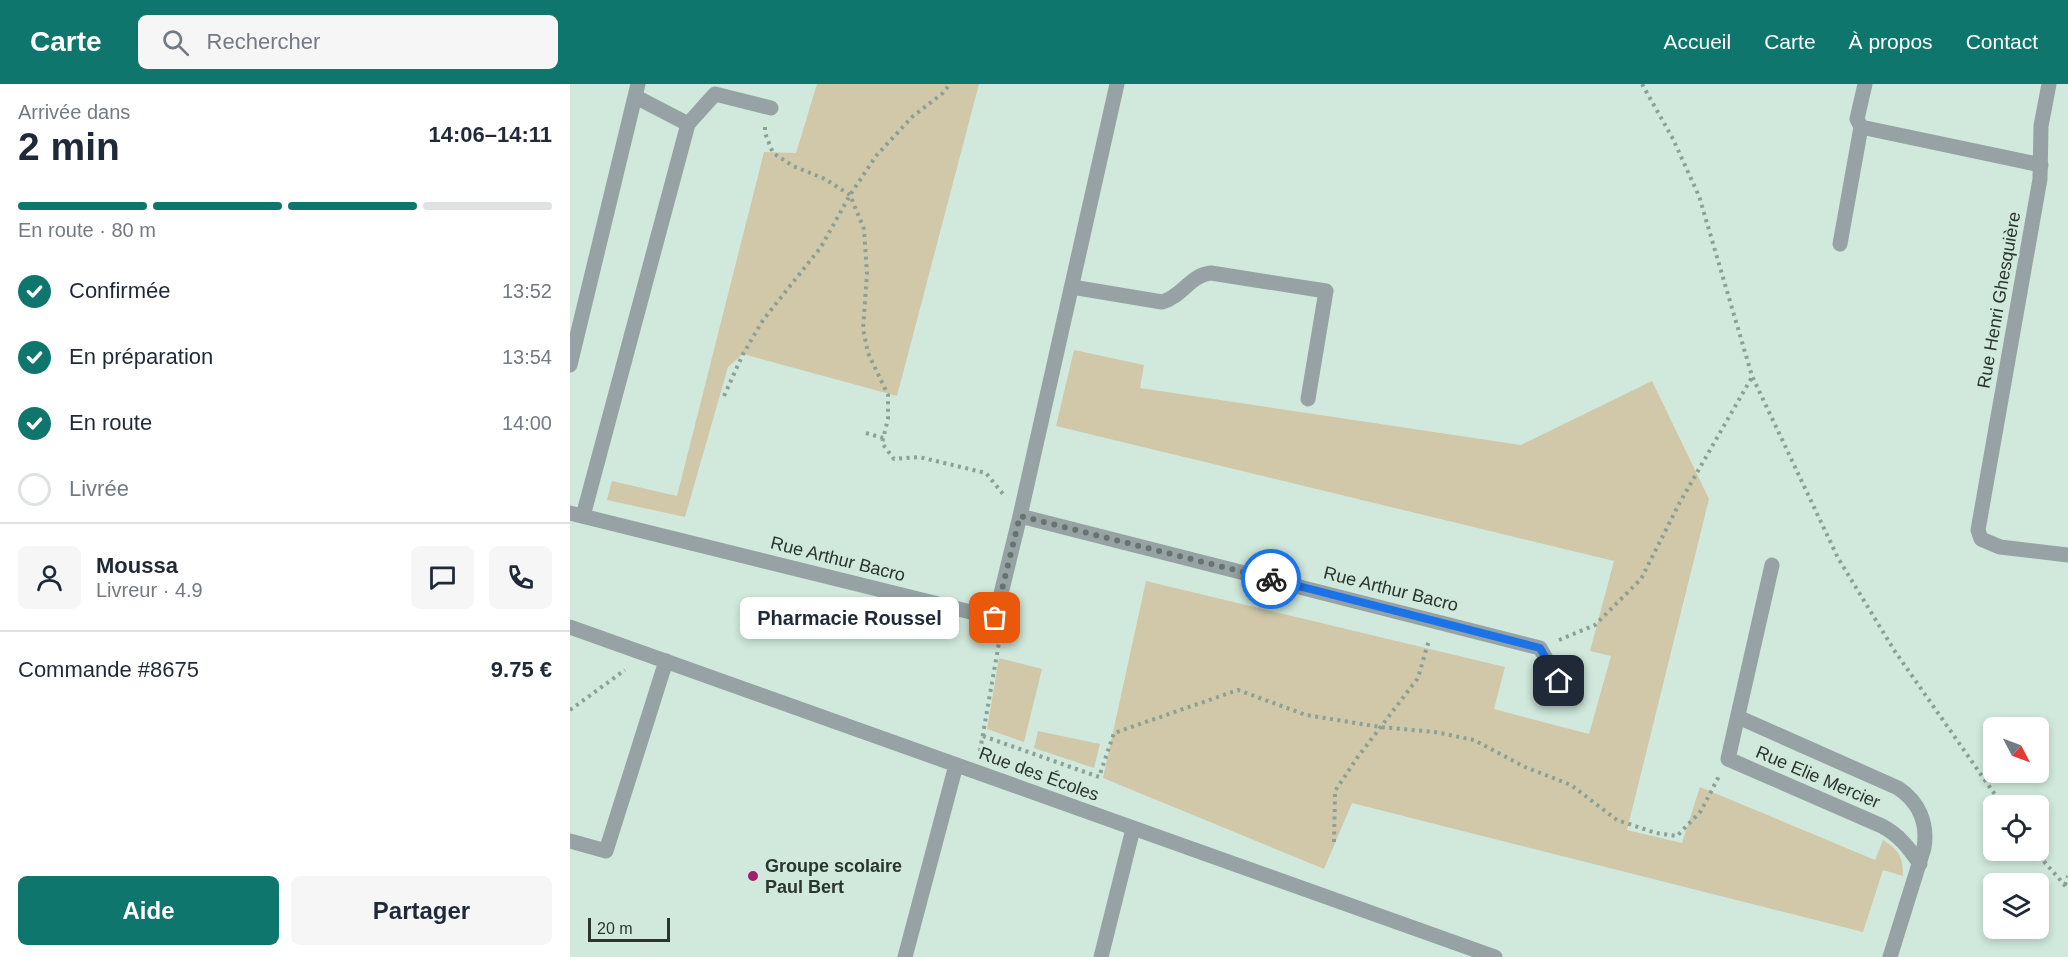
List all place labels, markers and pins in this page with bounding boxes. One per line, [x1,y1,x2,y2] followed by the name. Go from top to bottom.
[969,592,1020,643] pin
[740,597,959,639] callout: Pharmacie Roussel
[1533,655,1584,706] pin
[765,856,902,897] place label: Groupe scolaire Paul Bert
[746,869,760,883] marker: Groupe scolaire Paul Bert

